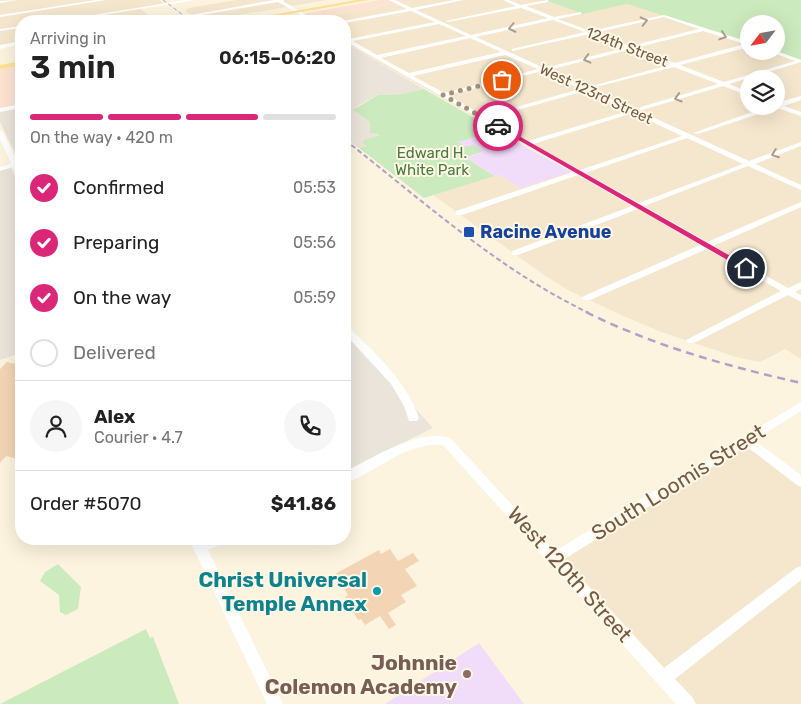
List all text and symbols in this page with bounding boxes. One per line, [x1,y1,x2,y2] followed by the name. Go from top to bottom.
[740,15,785,60] north arrow
[740,15,785,115] map controls
[640,16,649,27] one-way arrow
[508,22,517,33] one-way arrow
[583,23,671,71] street label: 124th Street
[30,29,106,48] text: Arriving in
[718,30,727,40] one-way arrow
[219,46,336,69] text: 06:15–06:20
[30,48,116,86] text: 3 min
[582,53,591,64] one-way arrow
[481,59,523,101] pin
[536,60,656,128] street label: West 123rd Street
[488,66,516,94] icon: bag
[740,70,785,115] button: layers
[675,92,683,102] one-way arrow
[473,101,523,151] courier
[484,112,512,140] icon: car
[30,128,173,147] text: On the way · 420 m
[395,144,469,179] park label: Edward H. White Park
[771,148,780,158] one-way arrow
[30,174,58,202] icon: check
[73,176,164,199] text: Confirmed
[293,178,336,197] text: 05:53
[480,221,612,243] place label: Racine Avenue
[462,225,476,239] marker: Racine Avenue
[30,229,58,257] icon: check
[73,231,159,254] text: Preparing
[293,233,336,252] text: 05:56
[725,247,767,289] pin
[732,254,760,282] icon: home
[30,284,58,312] icon: check
[73,286,171,309] text: On the way
[293,288,336,307] text: 05:59
[73,341,156,364] text: Delivered
[30,400,82,452] button: person
[284,400,336,452] button: phone
[94,405,135,428] text: Alex
[587,418,769,546] street label: South Loomis Street
[94,428,183,447] text: Courier · 4.7
[30,492,142,515] text: Order #5070
[271,492,336,515] text: $41.86
[503,501,637,647] street label: West 120th Street
[198,567,368,616] place label: Christ Universal Temple Annex
[371,585,383,597] marker: Christ Universal Temple Annex
[265,650,457,699] place label: Johnnie Colemon Academy
[461,668,473,680] marker: Johnnie Colemon Academy

